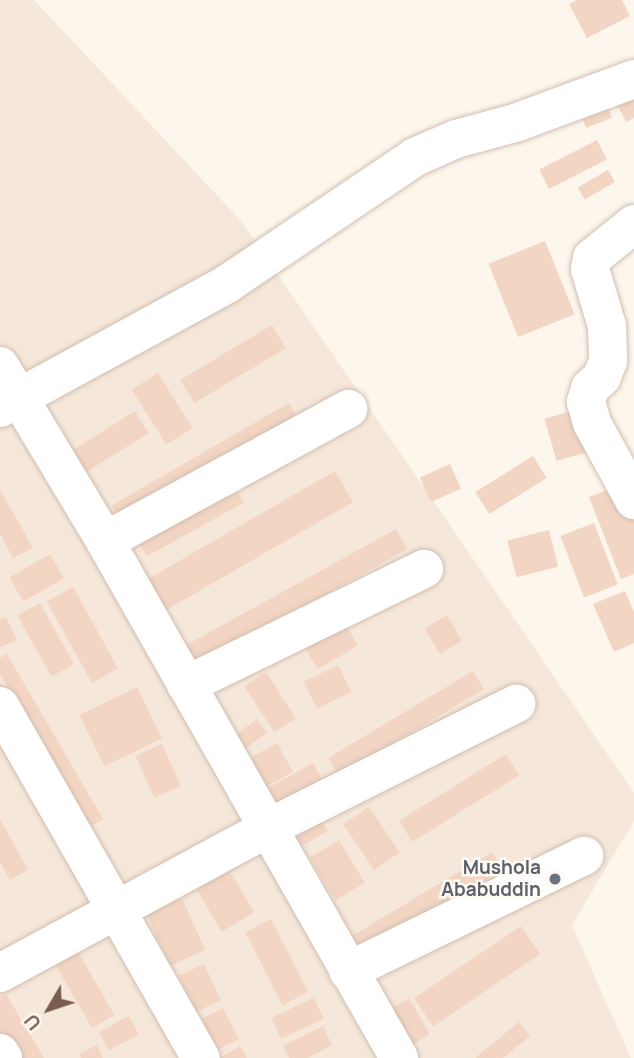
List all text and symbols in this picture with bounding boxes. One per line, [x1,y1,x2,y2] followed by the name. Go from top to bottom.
[441,857,541,901] place label: Mushola Ababuddin
[547,871,563,887] marker: Mushola Ababuddin
[14,974,84,1044] north arrow
[18,1009,47,1036] text: U

